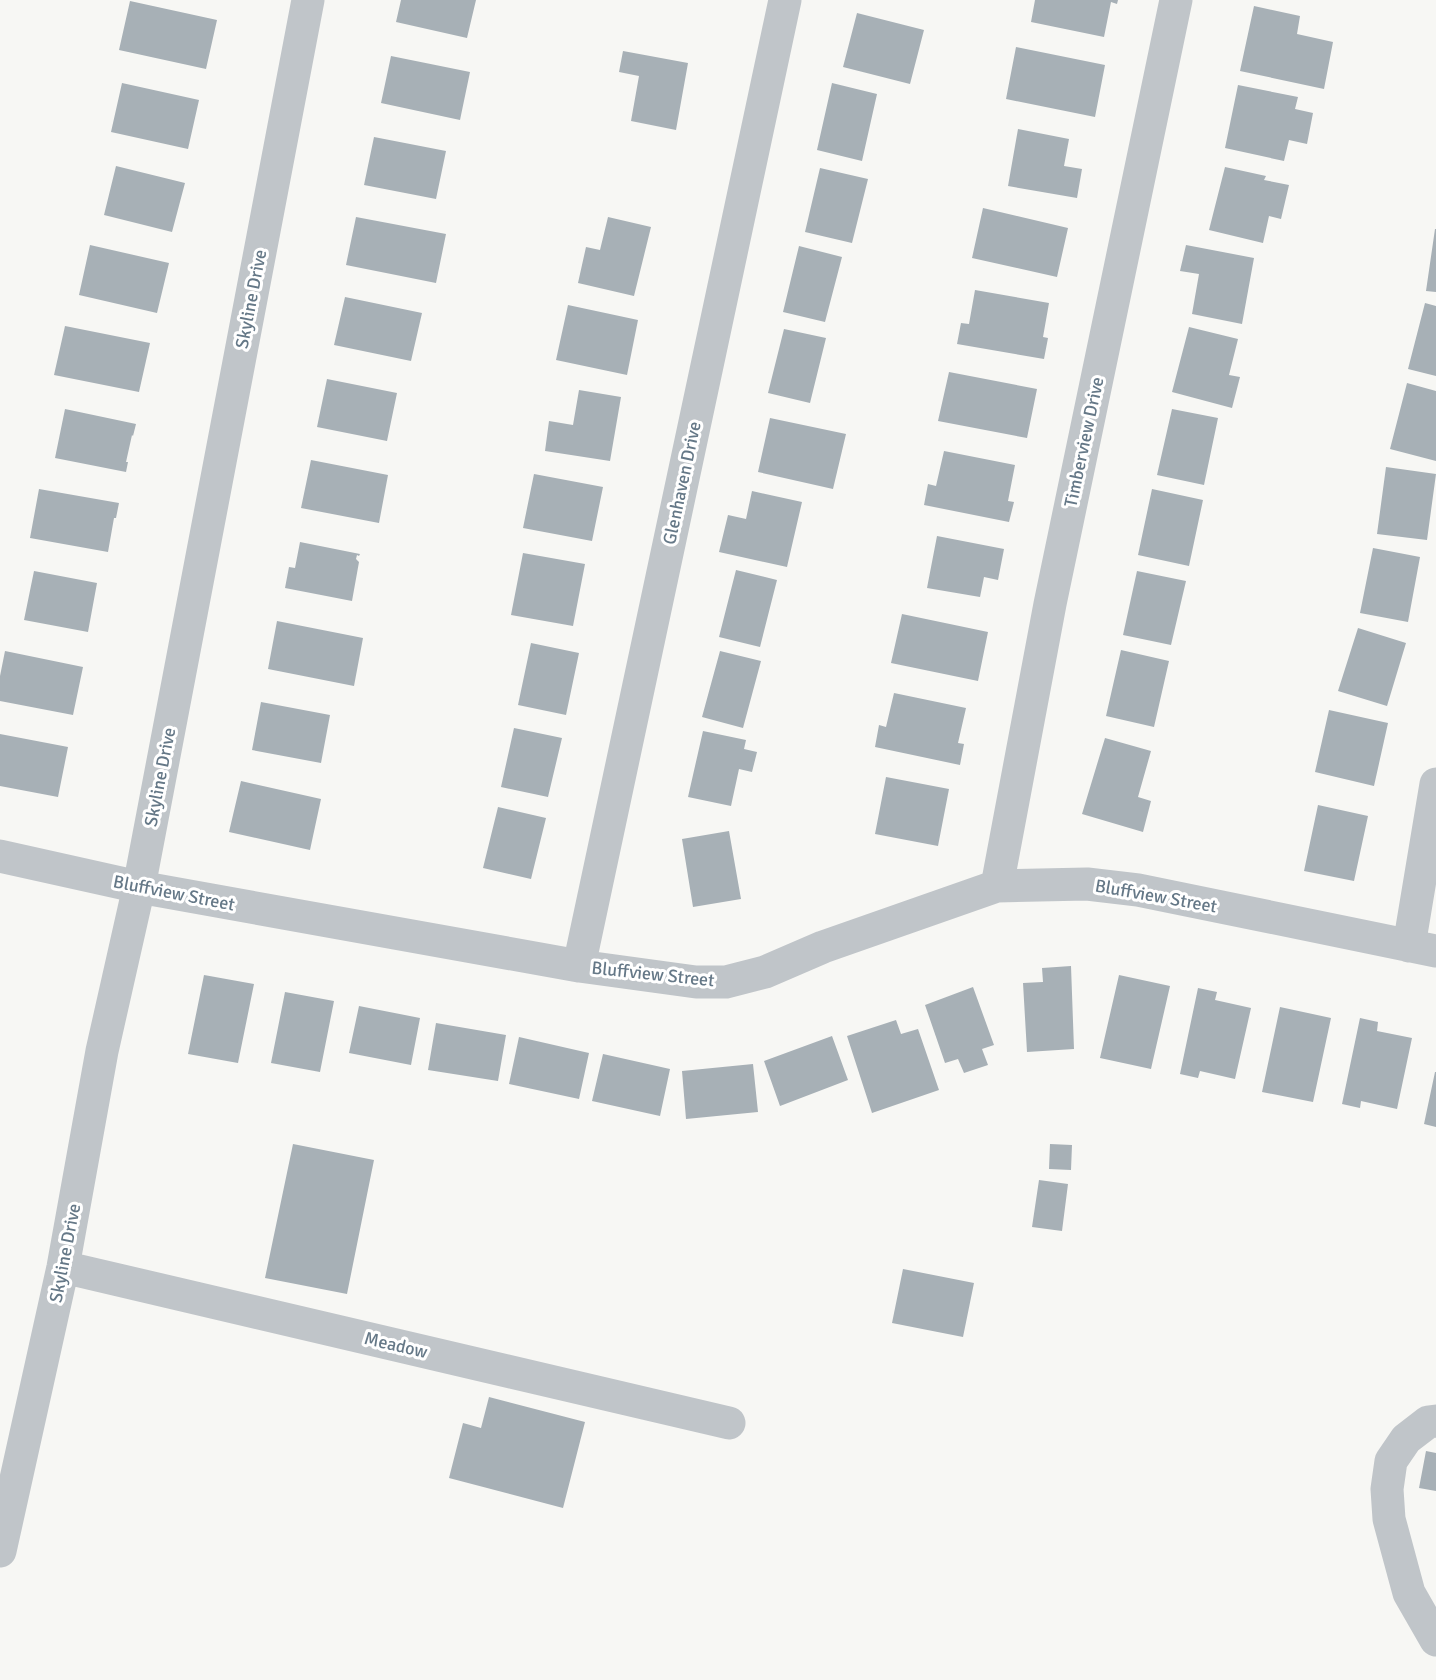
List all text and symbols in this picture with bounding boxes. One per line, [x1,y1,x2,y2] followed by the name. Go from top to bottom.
[231,248,271,350] street label: Skyline Drive
[1059,375,1109,509] street label: Timberview Drive
[658,420,706,546] street label: Glenhaven Drive
[140,726,180,828] street label: Skyline Drive
[111,870,237,916] street label: Bluffview Street
[1093,874,1219,918] street label: Bluffview Street
[590,957,716,991] street label: Bluffview Street
[45,1202,85,1304] street label: Skyline Drive
[362,1327,430,1363] street label: Meadow

